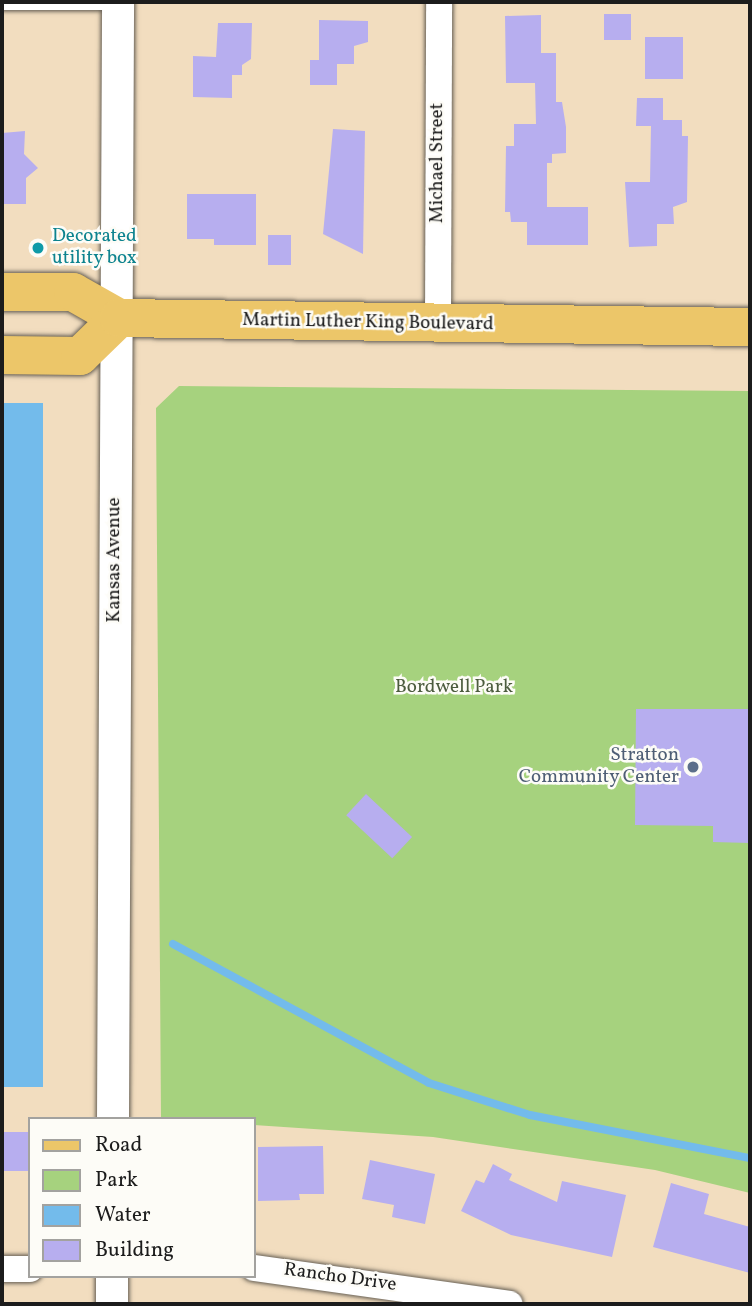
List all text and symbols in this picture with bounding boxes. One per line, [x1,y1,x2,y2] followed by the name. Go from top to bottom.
[427,103,449,223] street label: Michael Street
[52,226,137,270] place label: Decorated utility box
[30,240,46,256] marker: Decorated utility box
[242,309,494,337] street label: Martin Luther King Boulevard
[104,497,126,623] street label: Kansas Avenue
[395,677,513,699] park label: Bordwell Park
[518,745,679,789] place label: Stratton Community Center
[685,759,701,775] marker: Stratton Community Center
[28,1117,256,1278] legend
[95,1131,142,1160] text: Road
[95,1166,138,1195] text: Park
[95,1201,151,1230] text: Water
[95,1236,174,1265] text: Building
[282,1259,398,1297] street label: Rancho Drive

